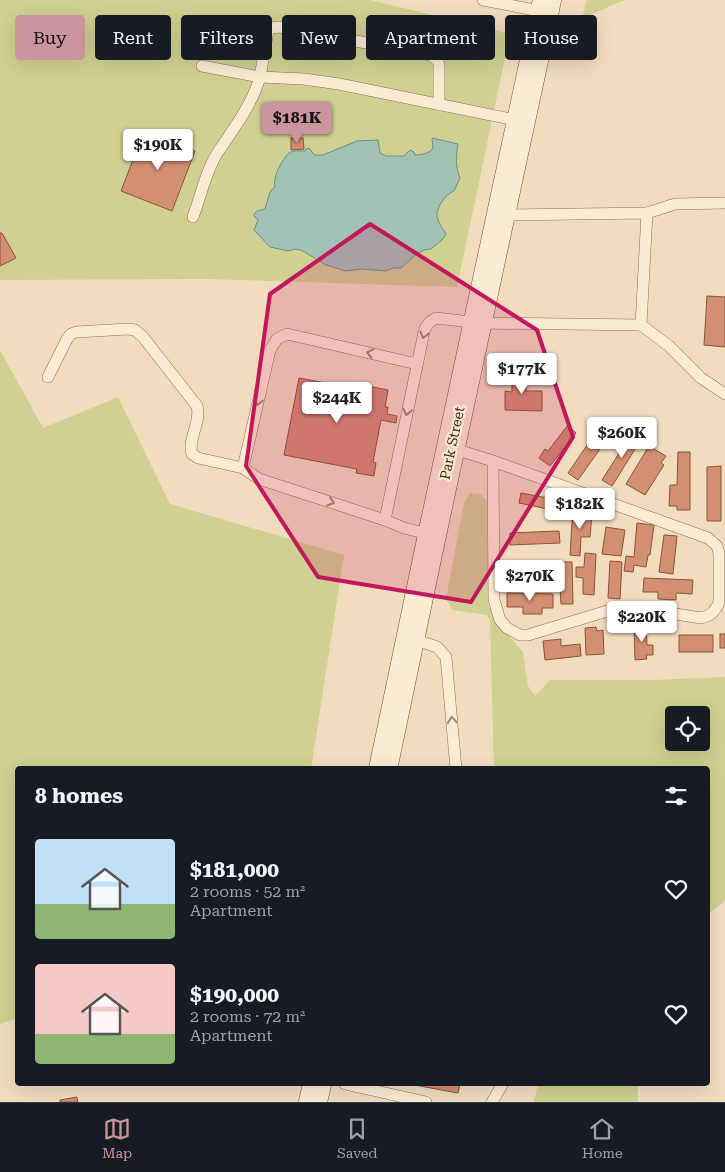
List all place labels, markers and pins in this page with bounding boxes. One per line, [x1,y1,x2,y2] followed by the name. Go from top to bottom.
[262,102,332,144] pin: $181K
[123,128,193,171] pin: $190K
[487,352,557,395] pin: $177K
[302,382,372,424] pin: $244K
[587,416,657,459] pin: $260K
[545,488,615,530] pin: $182K
[495,560,565,602] pin: $270K
[607,600,677,643] pin: $220K

